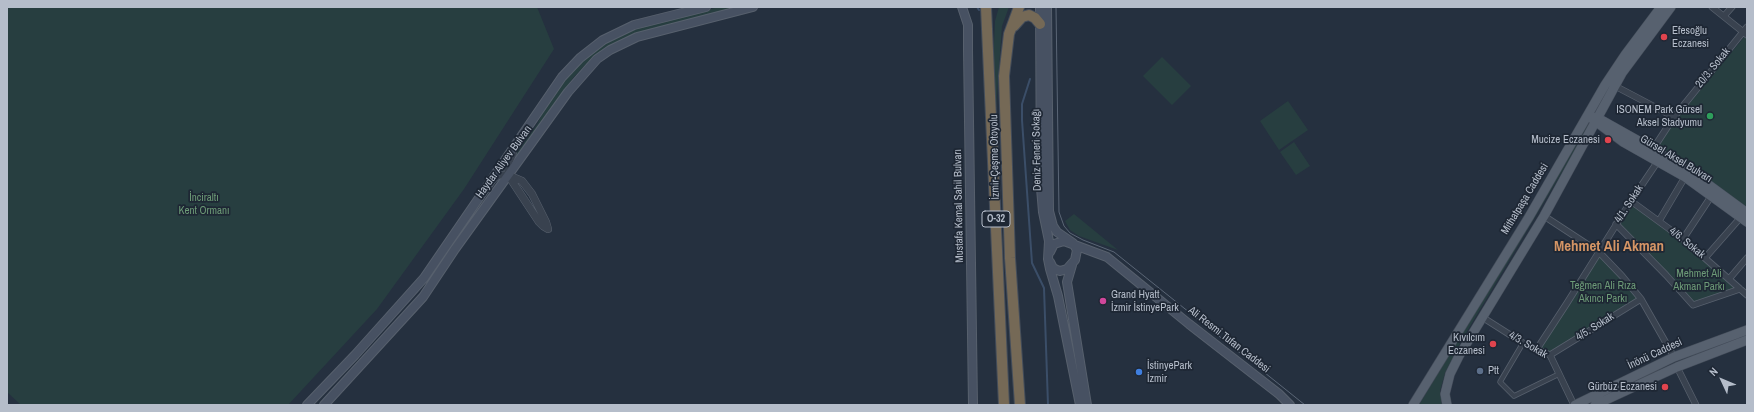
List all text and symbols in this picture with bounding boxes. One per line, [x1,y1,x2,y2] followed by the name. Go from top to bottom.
[1672,24,1709,50] place label: Efesoğlu Eczanesi
[1659,32,1669,42] marker: Efesoğlu Eczanesi
[1693,45,1733,91] street label: 20/3. Sokak
[1616,103,1702,129] place label: ISONEM Park Gürsel Aksel Stadyumu
[1030,109,1044,191] street label: Deniz Feneri Sokağı
[1705,111,1715,121] marker: ISONEM Park Gürsel Aksel Stadyumu
[988,114,1002,200] street label: İzmir-Çeşme Otoyolu
[473,123,535,201] street label: Haydar Aliyev Bulvarı
[1638,132,1714,186] street label: Gürsel Aksel Bulvarı
[1531,133,1600,147] place label: Mucize Eczanesi
[1603,135,1613,145] marker: Mucize Eczanesi
[951,149,967,263] street label: Mustafa Kemal Sahil Bulvarı
[1499,161,1551,237] street label: Mithatpaşa Caddesi
[1612,183,1646,225] street label: 4/1. Sokak
[178,191,230,217] park label: İnciraltı Kent Ormanı
[982,211,1010,227] road number: O-32
[1666,224,1708,262] street label: 4/6. Sokak
[1554,238,1664,256] district label: Mehmet Ali Akman
[1673,267,1725,293] park label: Mehmet Ali Akman Parkı
[1570,279,1636,305] park label: Teğmen Ali Rıza Akıncı Parkı
[1111,288,1179,314] place label: Grand Hyatt İzmir İstinyePark
[1098,296,1108,306] marker: Grand Hyatt İzmir İstinyePark
[1186,304,1272,376] street label: Ali Resmi Tufan Caddesi
[1573,310,1617,344] street label: 4/5. Sokak
[1506,329,1550,361] street label: 4/3. Sokak
[1448,331,1485,357] place label: Kıvılcım Eczanesi
[1626,336,1684,372] street label: İnönü Caddesi
[1488,339,1498,349] marker: Kıvılcım Eczanesi
[1147,359,1192,385] place label: İstinyePark İzmir
[1702,360,1742,400] north arrow
[1488,364,1499,378] place label: Ptt
[1706,364,1721,379] text: N
[1475,366,1485,376] marker: Ptt
[1134,367,1144,377] marker: İstinyePark İzmir
[1588,380,1657,394] place label: Gürbüz Eczanesi
[1660,382,1670,392] marker: Gürbüz Eczanesi

